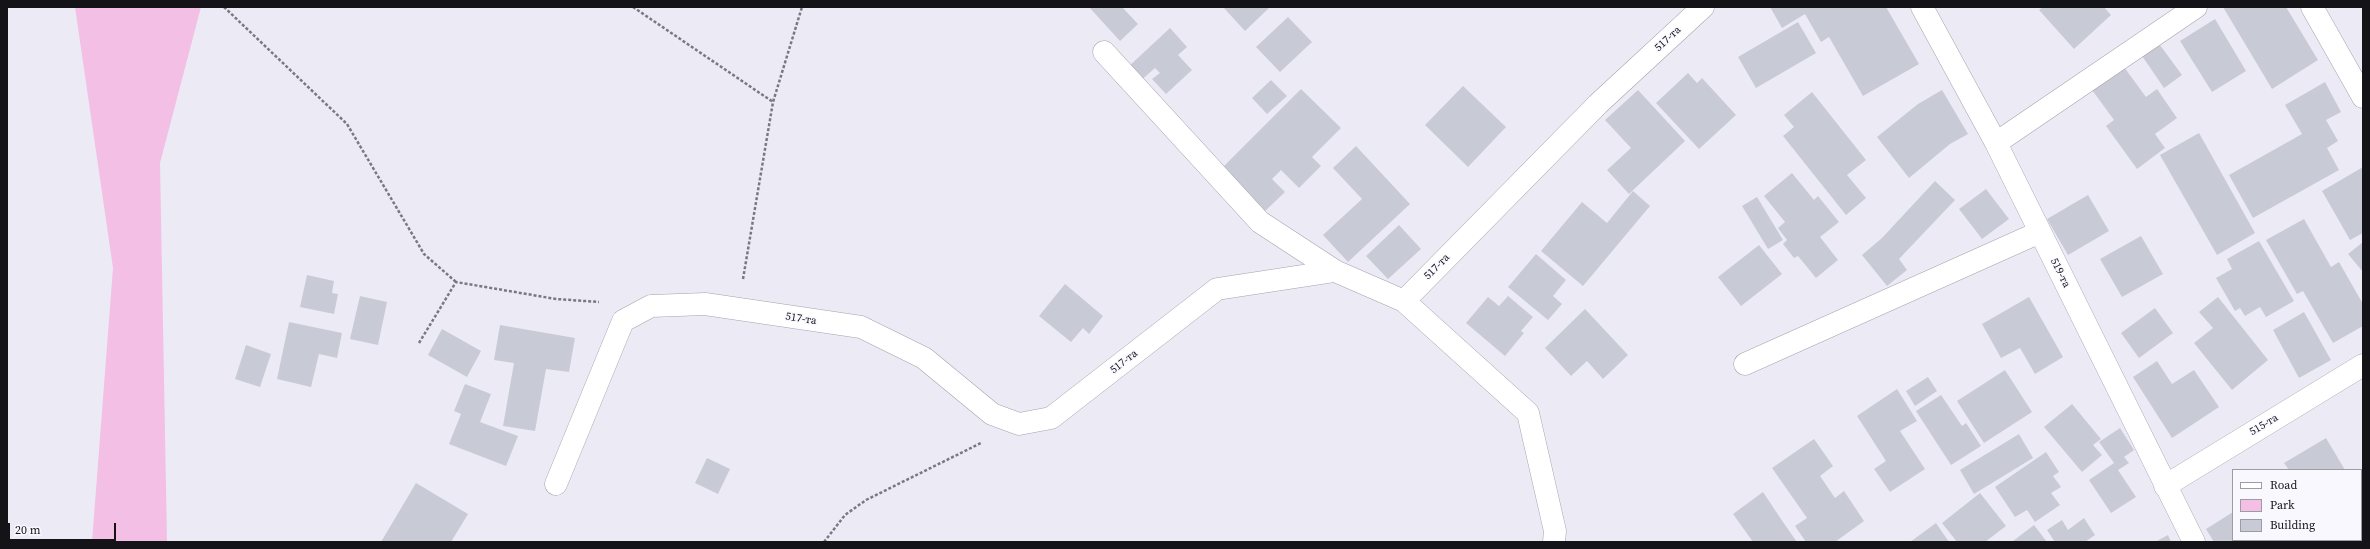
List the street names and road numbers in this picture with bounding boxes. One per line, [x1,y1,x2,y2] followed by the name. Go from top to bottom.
[1652,23,1684,55] street label: 517-та
[1421,251,1453,283] street label: 517-та
[2047,256,2073,290] street label: 519-та
[784,310,818,328] street label: 517-та
[1108,347,1140,377] street label: 517-та
[2247,411,2281,439] street label: 515-та

